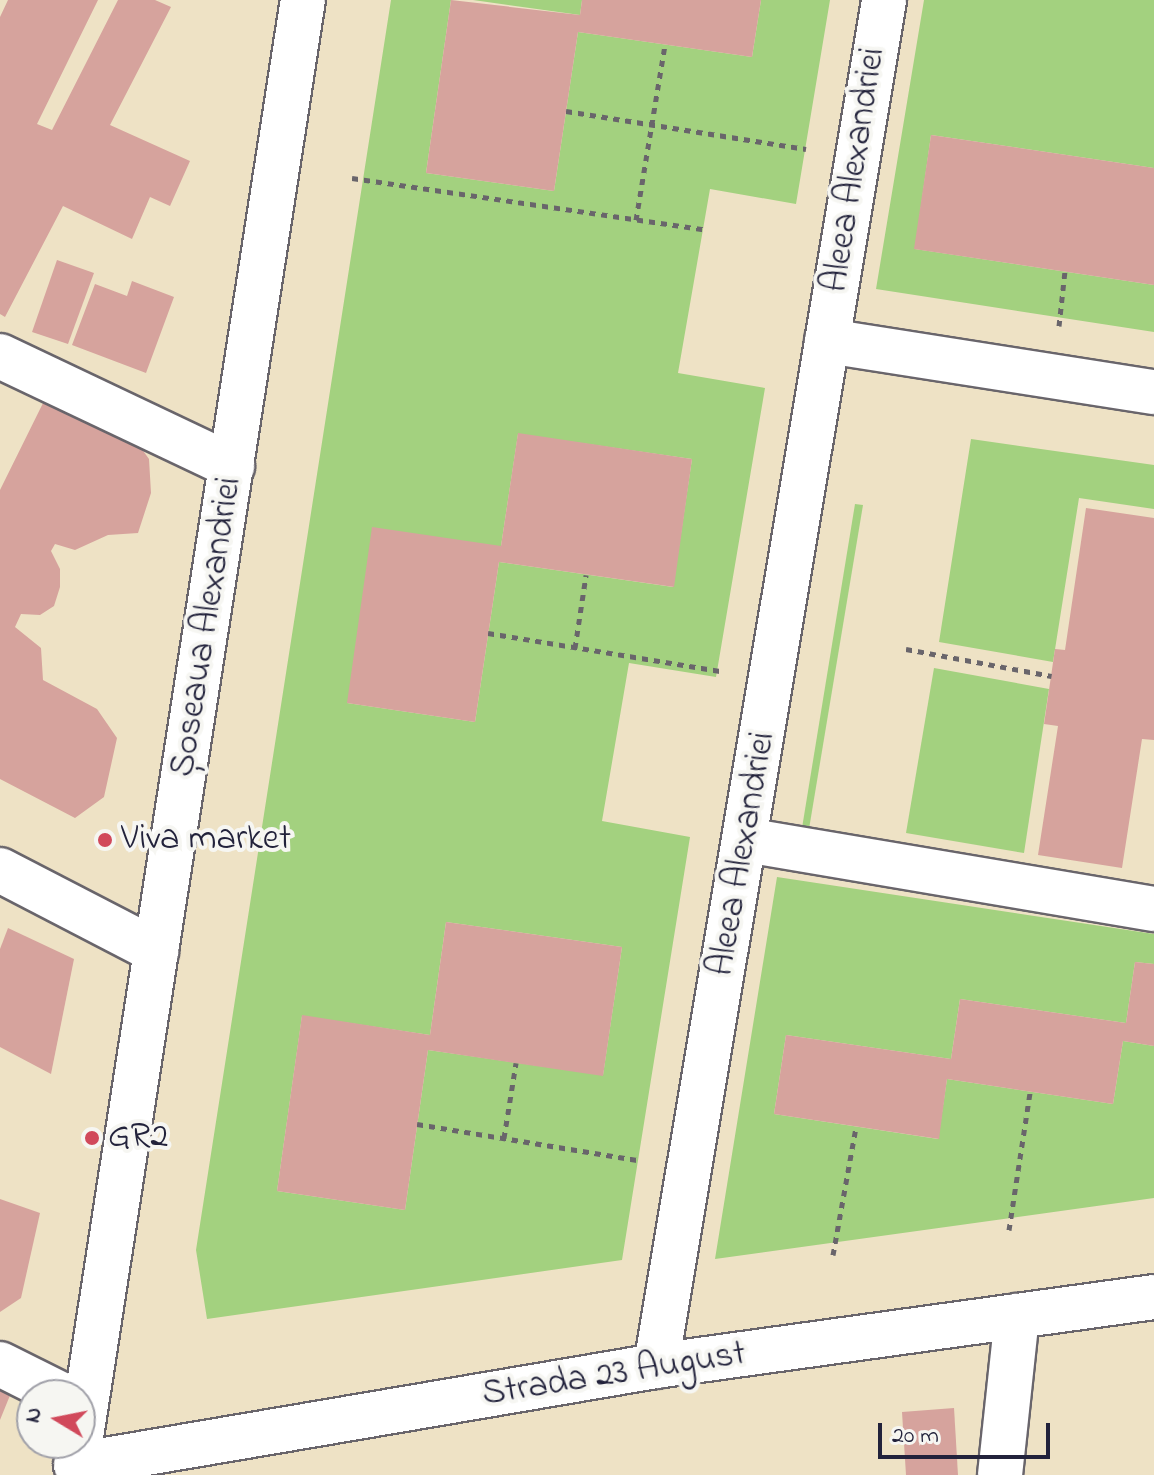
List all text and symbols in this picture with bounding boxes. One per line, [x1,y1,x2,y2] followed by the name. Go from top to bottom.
[814,45,896,295] street label: Aleea Alexandriei
[162,474,252,780] street label: Șoseaua Alexandriei
[700,729,786,979] street label: Aleea Alexandriei
[121,818,291,862] place label: Viva market
[96,831,114,849] marker: Viva market
[108,1116,168,1160] place label: GR2
[83,1129,101,1147] marker: GR2
[479,1333,749,1417] street label: Strada 23 August
[16,1379,96,1459] north arrow
[17,1405,51,1425] text: N
[882,1407,1054,1457] scale bar
[892,1419,939,1454] text: 20 m

